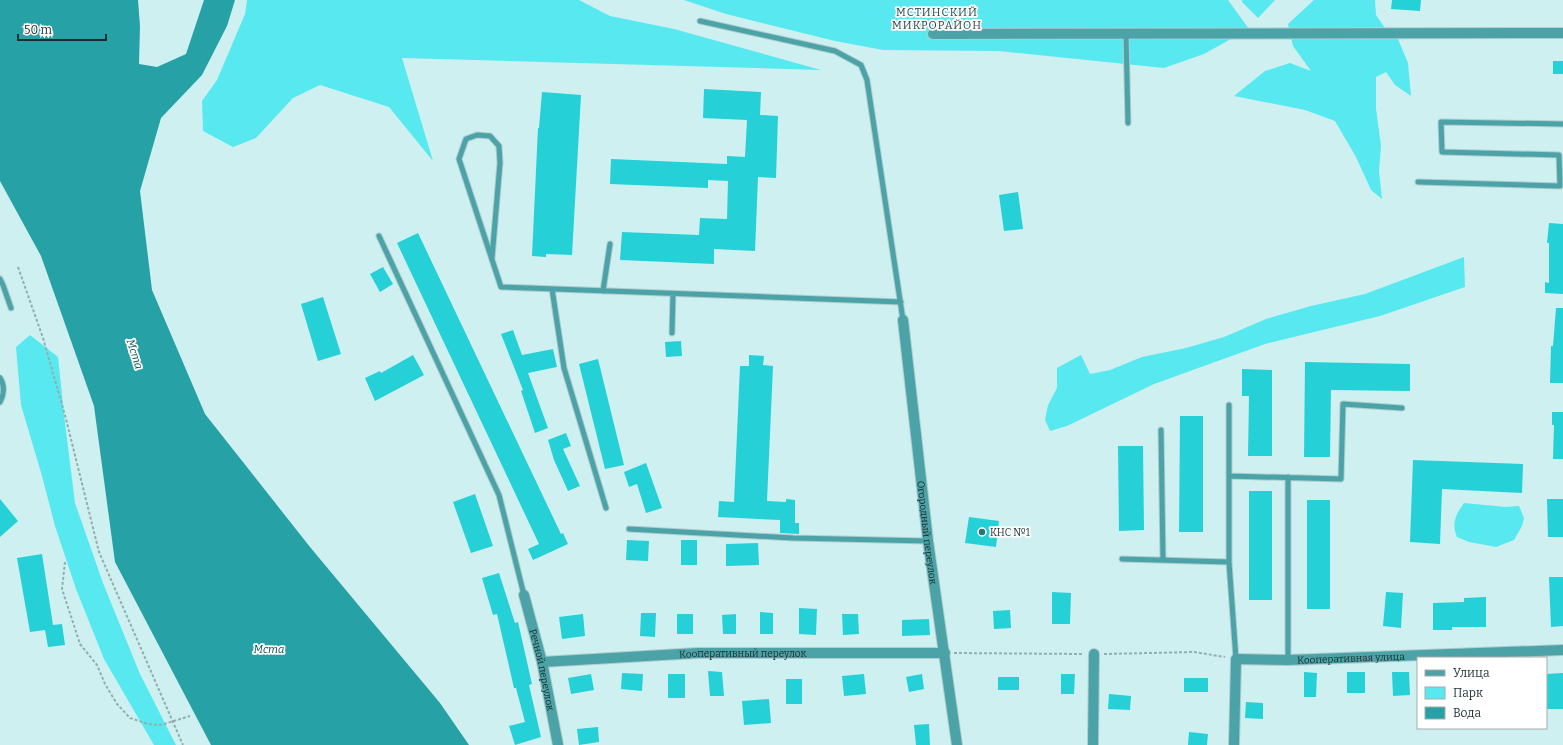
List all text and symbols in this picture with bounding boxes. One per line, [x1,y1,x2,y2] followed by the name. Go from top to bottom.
[892,6,982,32] district label: МСТИНСКИЙ МИКРОРАЙОН
[18,16,106,42] scale bar
[24,23,53,37] text: 50 m
[124,337,145,371] water label: Мста
[914,480,939,585] street label: Огородный переулок
[977,527,987,537] marker: КНС №1
[990,527,1030,539] place label: КНС №1
[526,628,556,712] street label: Речной переулок
[254,643,284,656] water label: Мста
[679,648,807,661] street label: Кооперативный переулок
[1297,651,1405,667] street label: Кооперативная улица
[1417,657,1547,729] legend
[1453,666,1490,680] text: Улица
[1453,686,1483,700] text: Парк
[1453,706,1482,720] text: Вода

